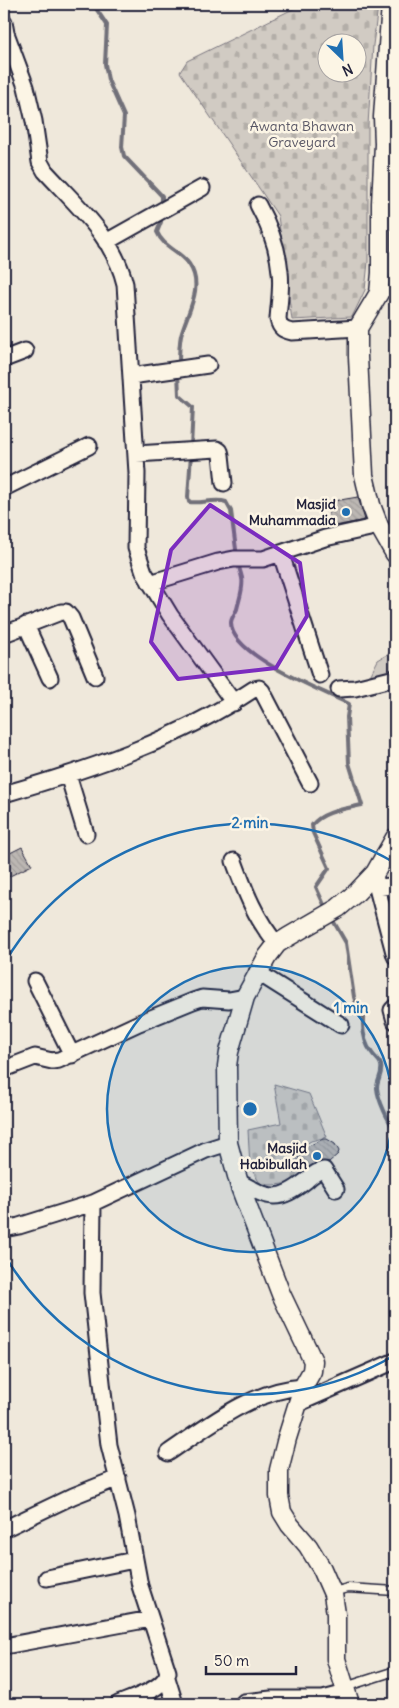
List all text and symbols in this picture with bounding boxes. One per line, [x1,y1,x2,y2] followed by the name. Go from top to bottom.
[316,32,366,82] north arrow
[339,60,356,80] text: N
[250,117,354,151] park label: Awanta Bhawan Graveyard
[249,495,337,529] place label: Masjid Muhammadia
[340,506,352,518] marker: Masjid Muhammadia
[232,813,269,832] text: 2 min
[334,998,369,1017] text: 1 min
[241,1100,259,1118] centre of rings
[240,1139,308,1173] place label: Masjid Habibullah
[311,1150,323,1162] marker: Masjid Habibullah
[206,1643,296,1675] scale bar
[214,1651,249,1670] text: 50 m

